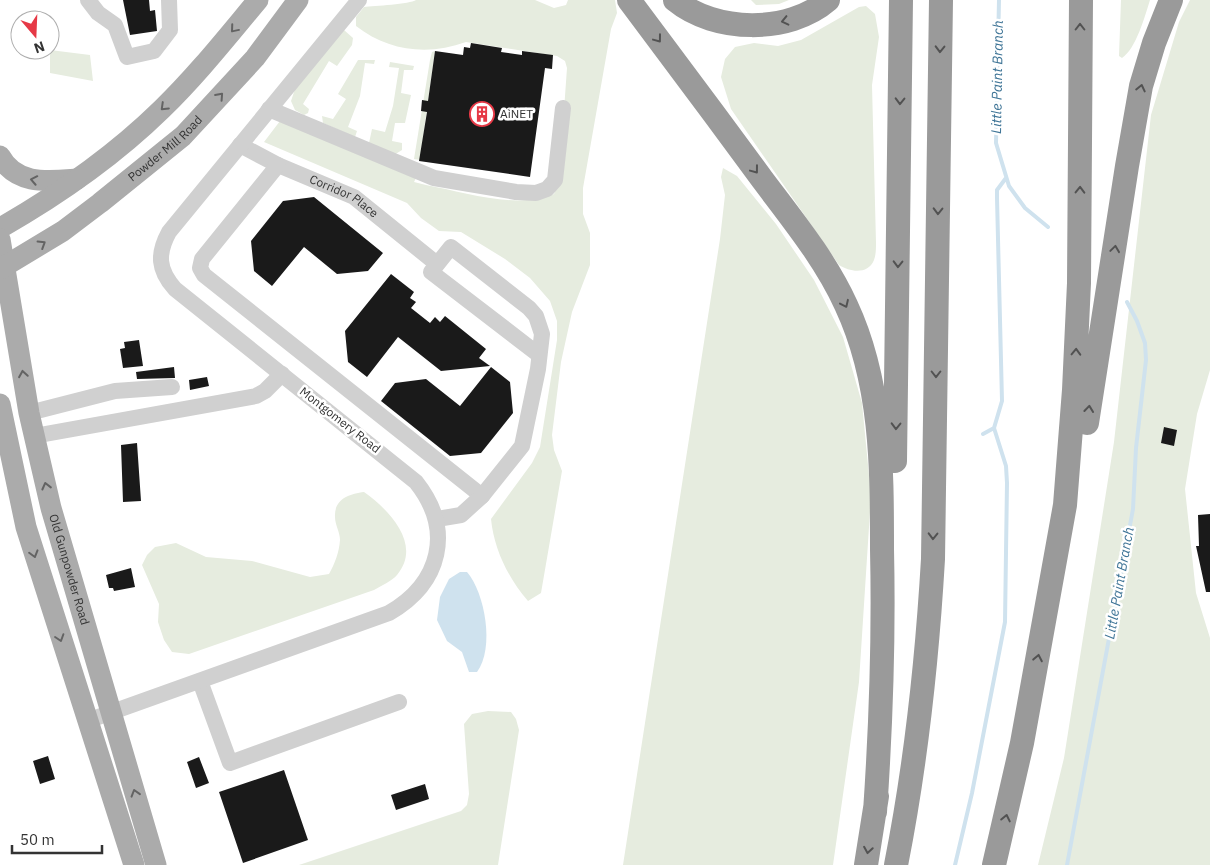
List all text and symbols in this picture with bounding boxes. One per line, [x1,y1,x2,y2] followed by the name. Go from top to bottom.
[10,10,60,60] north arrow
[780,15,789,25] one-way arrow
[987,20,1007,134] water label: Little Paint Branch
[231,23,240,32] one-way arrow
[1075,23,1086,31] one-way arrow
[653,33,661,42] one-way arrow
[32,37,47,57] text: N
[935,45,945,53] one-way arrow
[1135,84,1146,93] one-way arrow
[214,93,223,102] one-way arrow
[895,98,905,105] one-way arrow
[161,101,170,110] one-way arrow
[469,101,495,127] building icon: AiNET
[500,106,533,121] place label: AiNET
[125,112,205,184] street label: Powder Mill Road
[749,164,758,174] one-way arrow
[307,171,382,221] street label: Corridor Place
[30,175,39,185] one-way arrow
[1075,185,1085,193] one-way arrow
[933,208,943,215] one-way arrow
[36,241,45,250] one-way arrow
[1109,244,1120,252] one-way arrow
[893,260,903,268] one-way arrow
[839,299,850,308] one-way arrow
[1070,348,1081,356] one-way arrow
[18,370,28,379] one-way arrow
[931,370,941,378] one-way arrow
[297,383,384,456] street label: Montgomery Road
[1083,405,1094,413] one-way arrow
[890,422,901,430] one-way arrow
[41,481,52,490] one-way arrow
[46,512,93,627] street label: Old Gunpowder Road
[1100,525,1138,641] water label: Little Paint Branch
[928,532,938,540] one-way arrow
[28,549,38,557] one-way arrow
[54,633,64,642] one-way arrow
[1033,654,1043,663] one-way arrow
[130,789,140,797] one-way arrow
[1000,813,1011,822] one-way arrow
[12,822,102,854] scale bar
[20,830,55,849] text: 50 m
[864,845,874,854] one-way arrow

